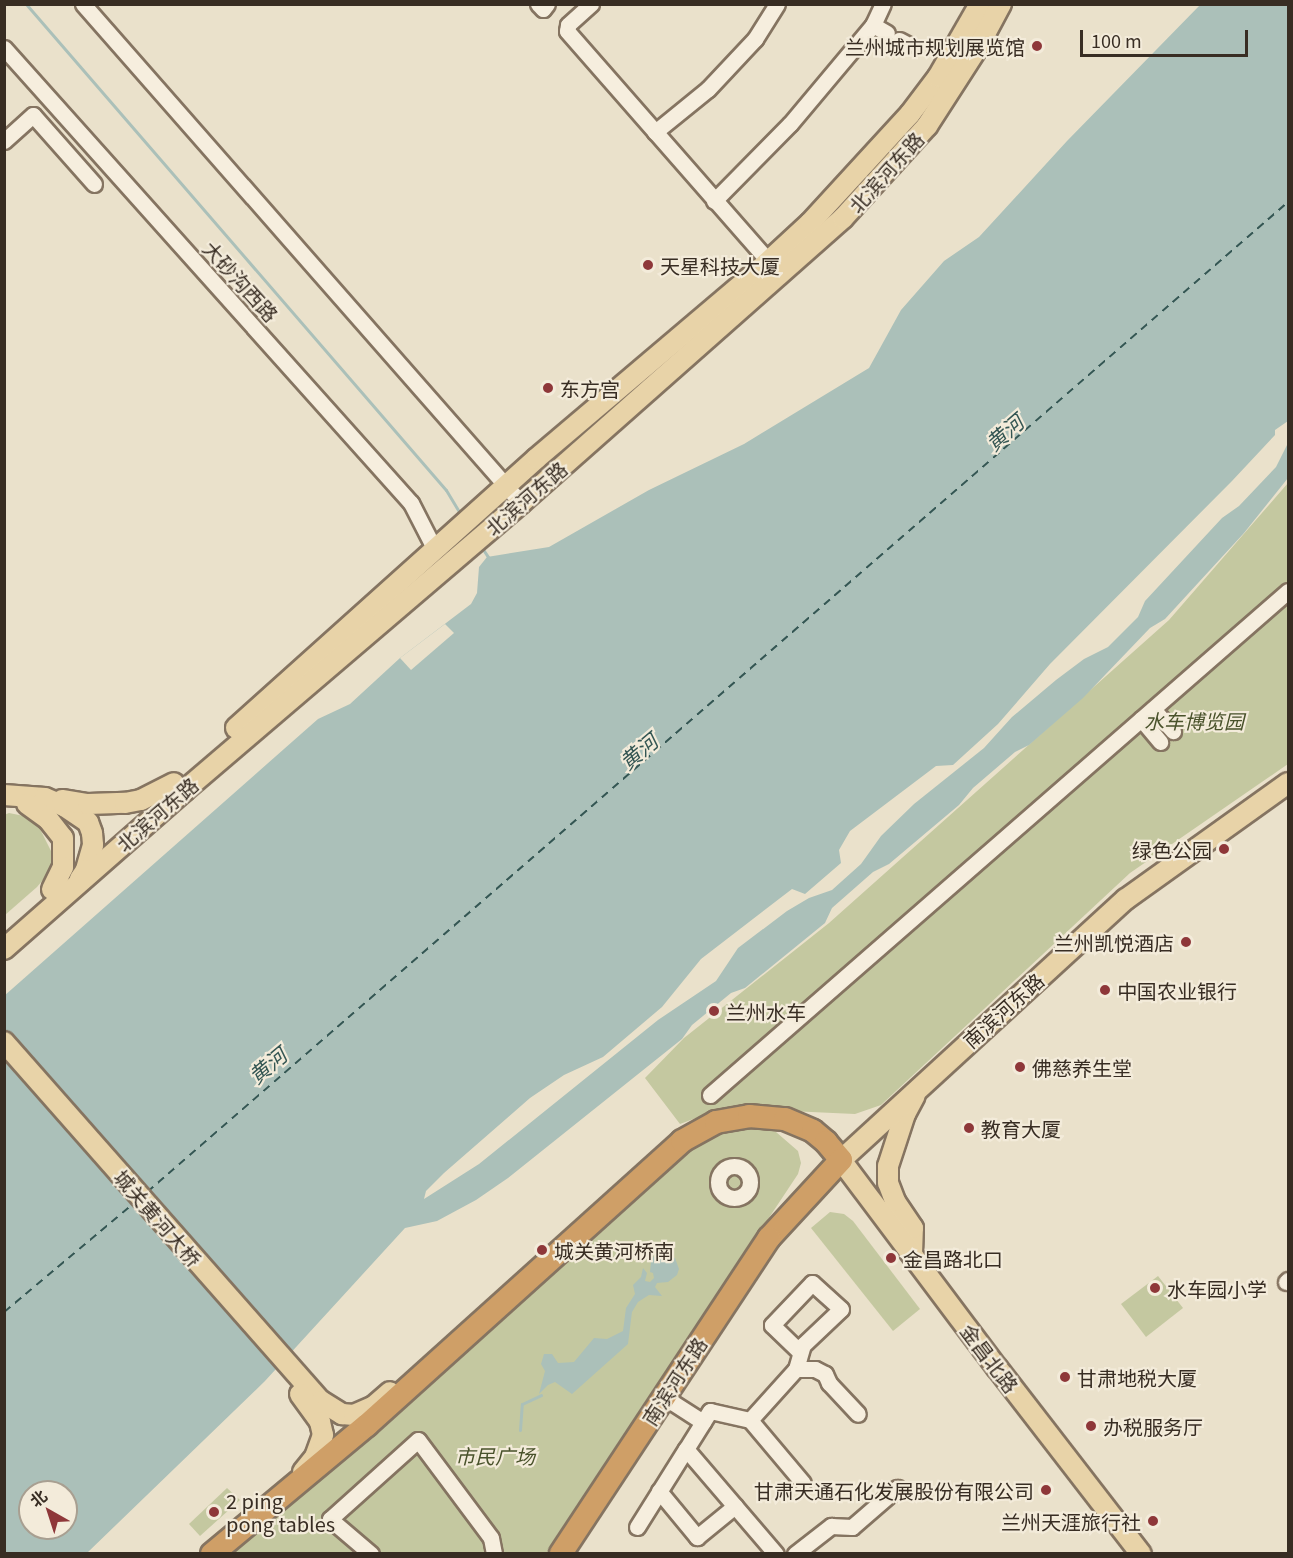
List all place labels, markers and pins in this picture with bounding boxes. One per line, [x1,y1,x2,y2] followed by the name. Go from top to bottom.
[845,34,1025,58] place label: 兰州城市规划展览馆
[1030,39,1044,53] marker: 兰州城市规划展览馆
[660,253,780,277] place label: 天星科技大厦
[641,258,655,272] marker: 天星科技大厦
[560,376,620,400] place label: 东方宫
[541,381,555,395] marker: 东方宫
[1132,837,1212,861] place label: 绿色公园
[1217,842,1231,856] marker: 绿色公园
[1054,930,1174,954] place label: 兰州凯悦酒店
[1179,935,1193,949] marker: 兰州凯悦酒店
[1117,978,1237,1002] place label: 中国农业银行
[1098,983,1112,997] marker: 中国农业银行
[726,999,806,1023] place label: 兰州水车
[707,1004,721,1018] marker: 兰州水车
[1032,1055,1132,1079] place label: 佛慈养生堂
[1013,1060,1027,1074] marker: 佛慈养生堂
[981,1116,1061,1140] place label: 教育大厦
[962,1121,976,1135] marker: 教育大厦
[554,1238,674,1262] place label: 城关黄河桥南
[535,1243,549,1257] marker: 城关黄河桥南
[903,1246,1003,1270] place label: 金昌路北口
[884,1251,898,1265] marker: 金昌路北口
[1167,1276,1267,1300] place label: 水车园小学
[1148,1281,1162,1295] marker: 水车园小学
[1077,1365,1197,1389] place label: 甘肃地税大厦
[1058,1370,1072,1384] marker: 甘肃地税大厦
[1103,1414,1203,1438] place label: 办税服务厅
[1084,1419,1098,1433] marker: 办税服务厅
[754,1478,1034,1502] place label: 甘肃天通石化发展股份有限公司
[1039,1483,1053,1497] marker: 甘肃天通石化发展股份有限公司
[226,1488,335,1535] place label: 2 ping pong tables
[207,1505,221,1519] marker: 2 ping pong tables
[1001,1509,1141,1533] place label: 兰州天涯旅行社
[1146,1514,1160,1528] marker: 兰州天涯旅行社

